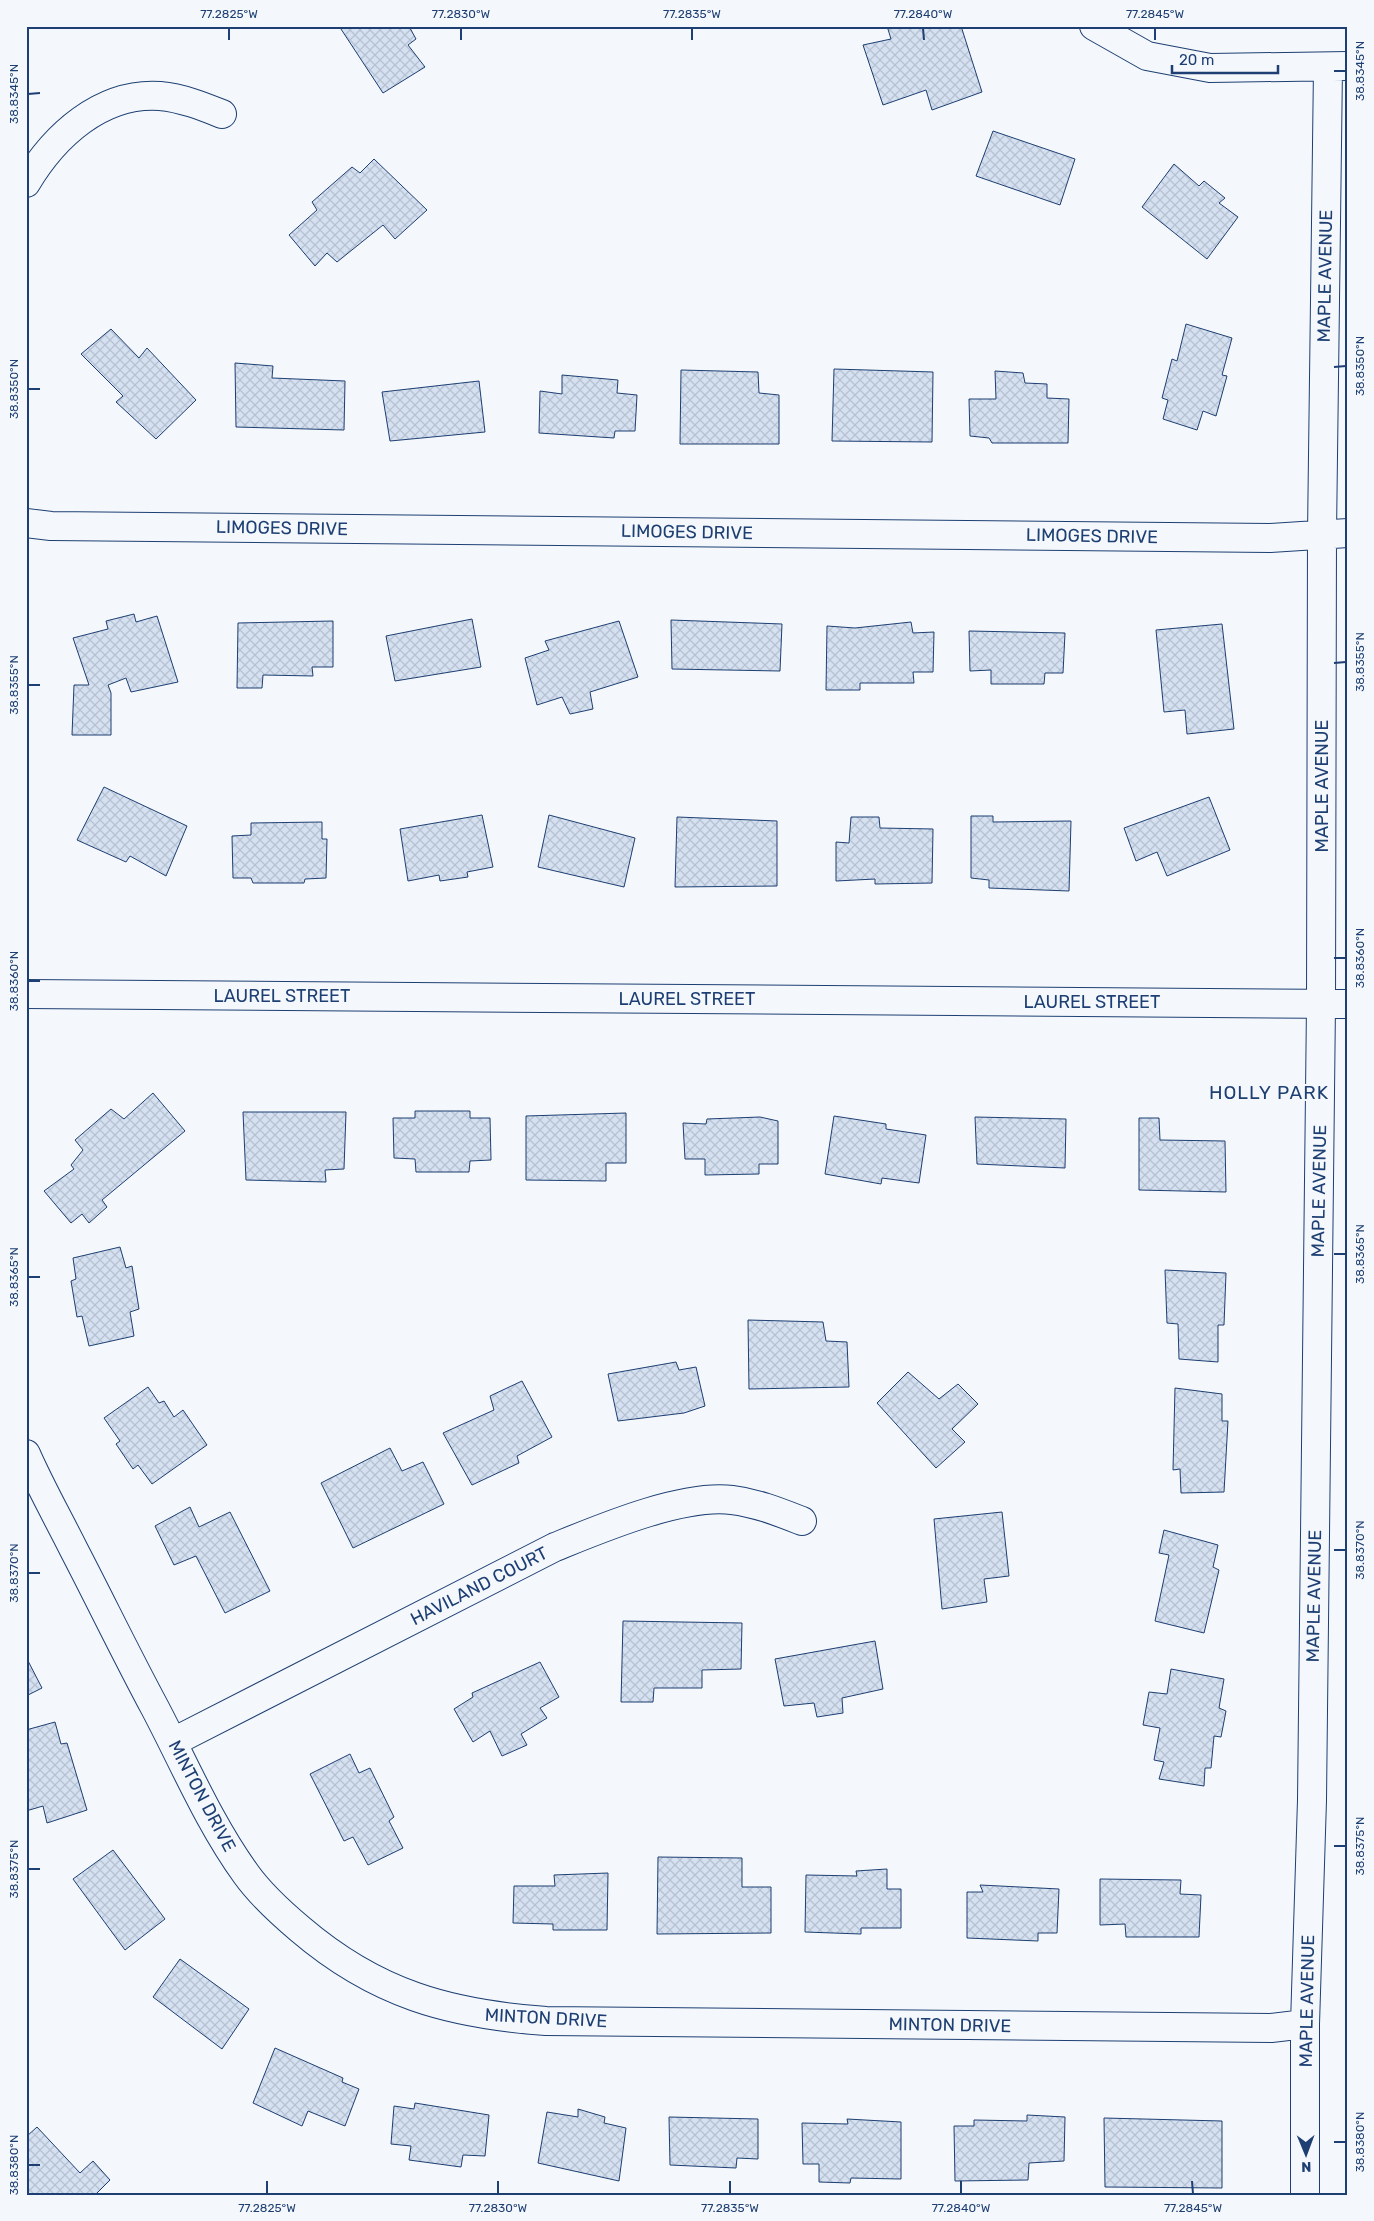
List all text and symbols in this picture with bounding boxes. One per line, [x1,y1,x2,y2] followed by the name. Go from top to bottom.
[200,7,258,21] text: 77.2825°W
[432,7,491,21] text: 77.2830°W
[663,7,721,21] text: 77.2835°W
[894,7,953,21] text: 77.2840°W
[1126,7,1184,21] text: 77.2845°W
[1353,41,1367,101] text: 38.8345°N
[1172,42,1278,74] scale bar
[1179,51,1214,69] text: 20 m
[7,64,21,124] text: 38.8345°N
[1313,209,1337,343] street label: MAPLE AVENUE
[1353,336,1367,396] text: 38.8350°N
[7,359,21,419] text: 38.8350°N
[216,516,348,540] street label: LIMOGES DRIVE
[621,520,753,544] street label: LIMOGES DRIVE
[1026,524,1158,548] street label: LIMOGES DRIVE
[1353,632,1367,692] text: 38.8355°N
[7,655,21,715] text: 38.8355°N
[1311,720,1333,852] street label: MAPLE AVENUE
[1353,928,1367,988] text: 38.8360°N
[7,951,21,1011] text: 38.8360°N
[214,985,350,1007] street label: LAUREL STREET
[619,988,755,1010] street label: LAUREL STREET
[1024,991,1160,1013] street label: LAUREL STREET
[1209,1081,1329,1104] district label: HOLLY PARK
[1307,1124,1331,1258] street label: MAPLE AVENUE
[1353,1224,1367,1284] text: 38.8365°N
[7,1247,21,1307] text: 38.8365°N
[1353,1520,1367,1580] text: 38.8370°N
[1302,1529,1326,1663] street label: MAPLE AVENUE
[407,1542,551,1630] street label: HAVILAND COURT
[7,1543,21,1603] text: 38.8370°N
[163,1737,241,1855] street label: MINTON DRIVE
[1353,1817,1367,1875] text: 38.8375°N
[7,1840,21,1898] text: 38.8375°N
[1295,1934,1319,2068] street label: MAPLE AVENUE
[484,2004,608,2032] street label: MINTON DRIVE
[888,2013,1012,2037] street label: MINTON DRIVE
[1353,2112,1367,2172] text: 38.8380°N
[1282,2128,1332,2178] north arrow
[7,2135,21,2195] text: 38.8380°N
[1301,2158,1311,2175] text: N
[238,2201,296,2215] text: 77.2825°W
[469,2201,528,2215] text: 77.2830°W
[701,2201,759,2215] text: 77.2835°W
[932,2201,991,2215] text: 77.2840°W
[1164,2201,1222,2215] text: 77.2845°W

